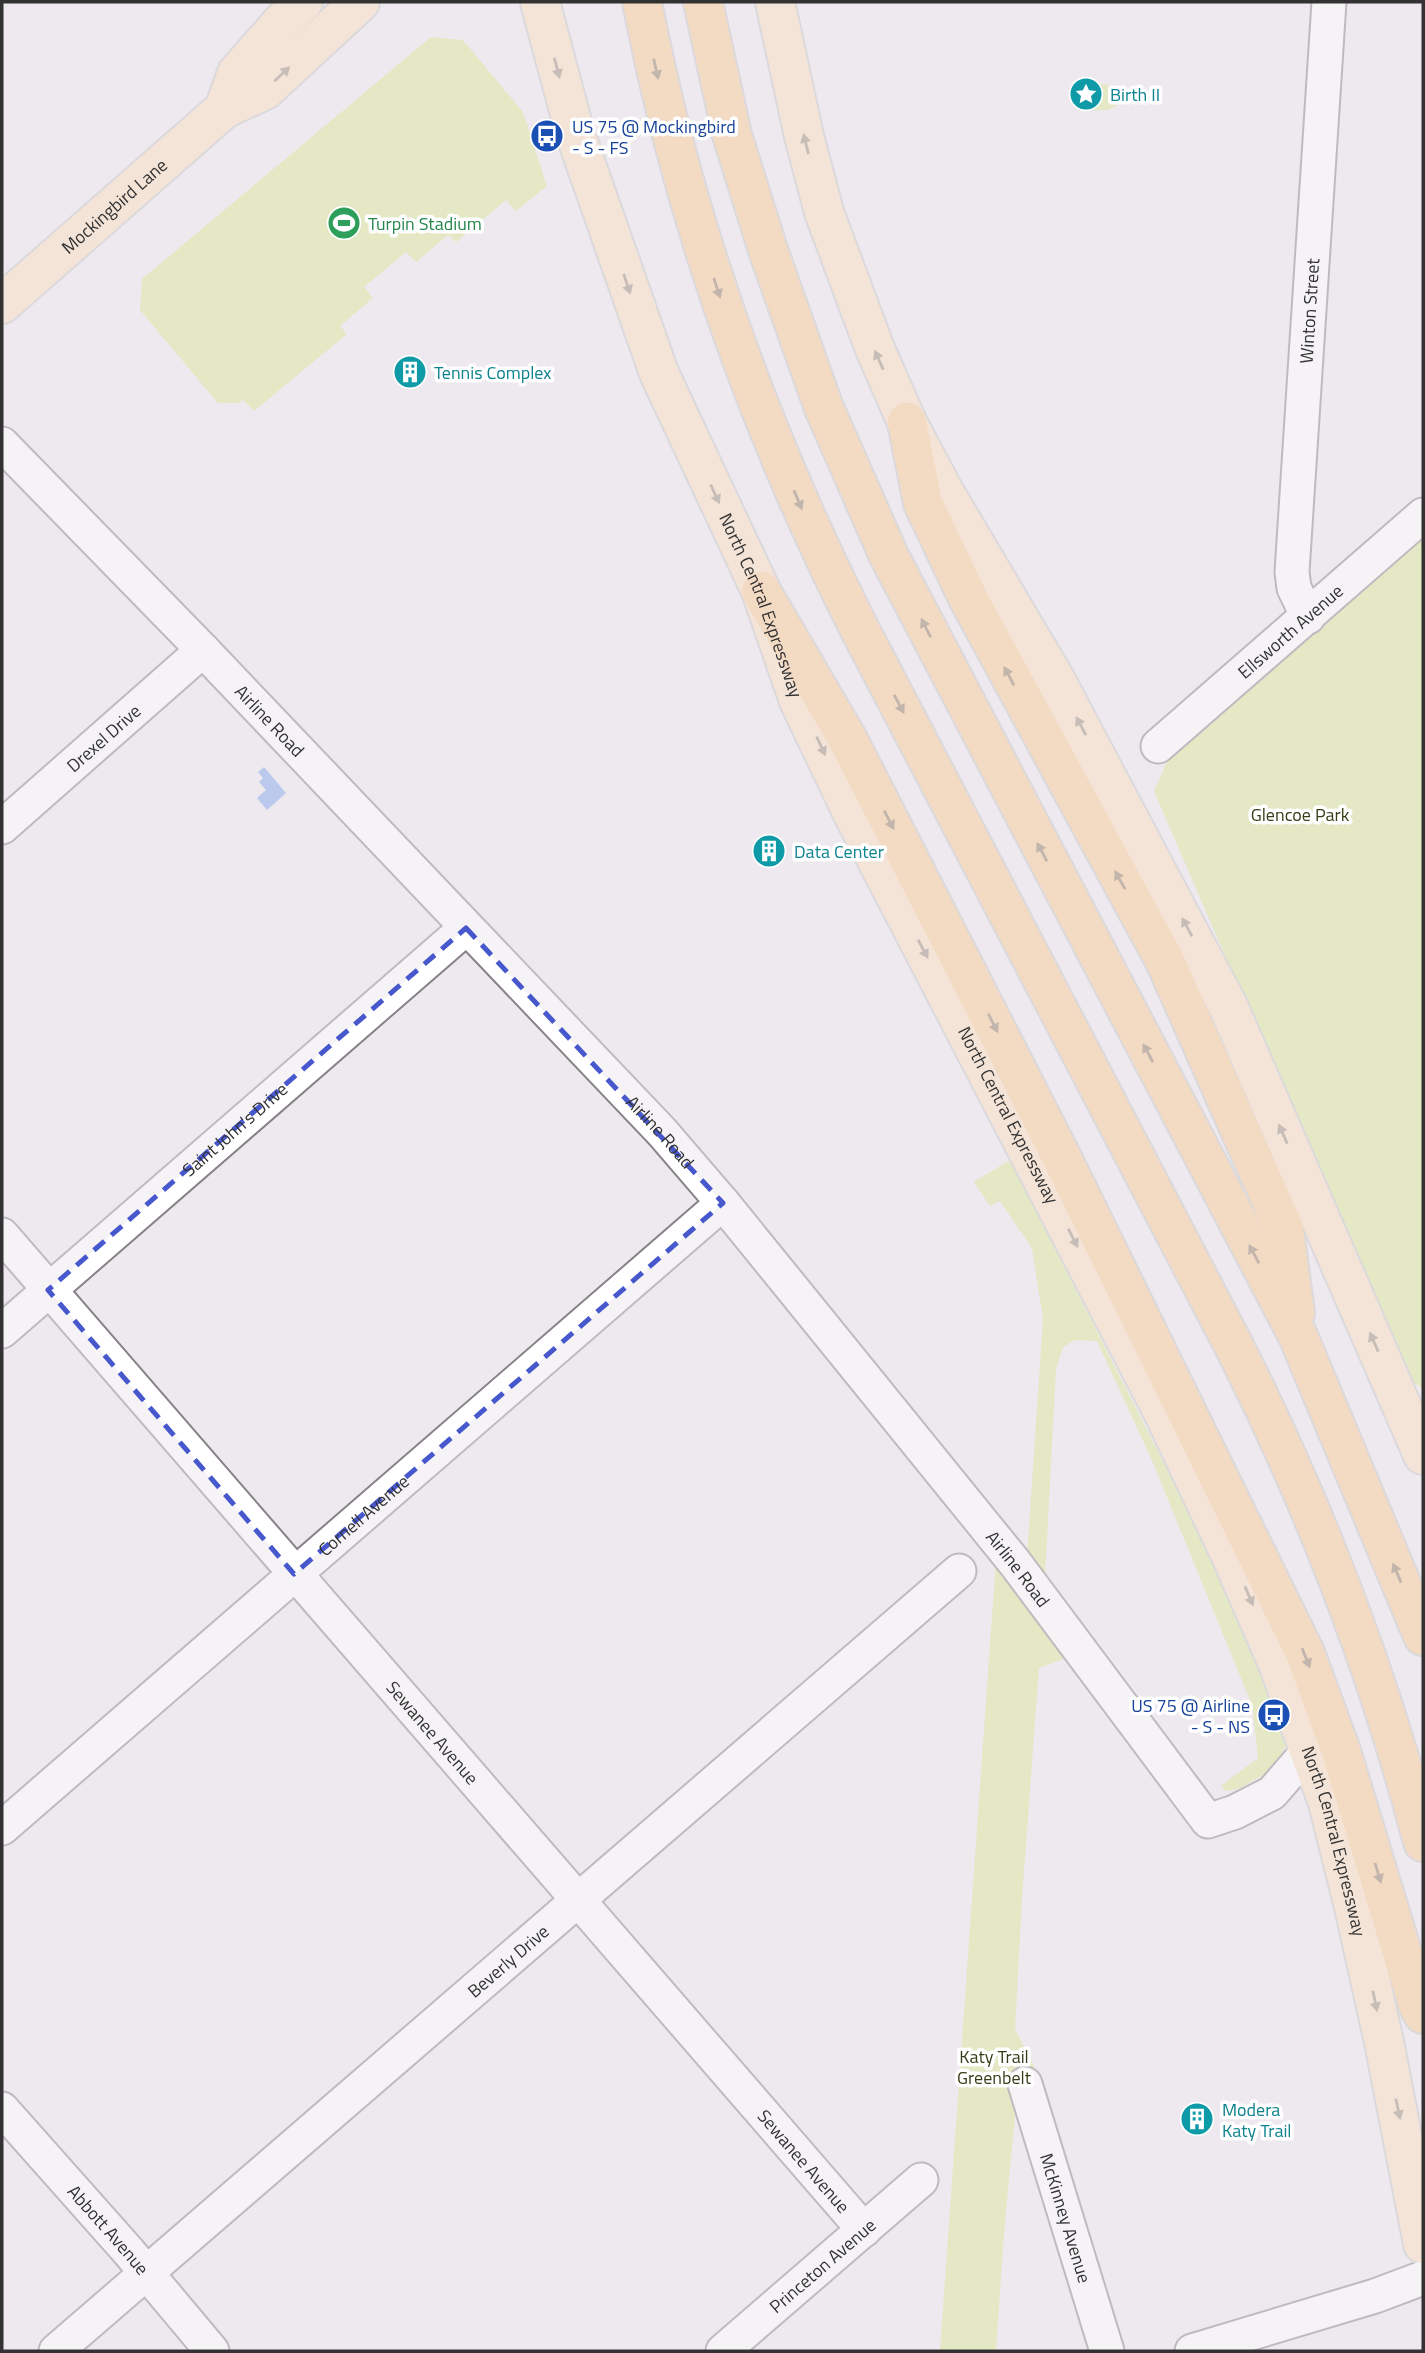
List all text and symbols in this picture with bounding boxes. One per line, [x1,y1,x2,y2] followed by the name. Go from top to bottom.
[553,58,563,79] one-way arrow
[651,58,662,80] one-way arrow
[273,66,291,82] one-way arrow
[1067,75,1105,113] place icon: Birth II
[1110,81,1160,108] place label: Birth II
[572,113,736,161] place label: US 75 @ Mockingbird - S - FS
[528,117,566,155] bus stop icon: US 75 @ Mockingbird - S - FS
[800,133,811,155] one-way arrow
[55,152,173,260] street label: Mockingbird Lane
[325,204,363,242] sports icon: Turpin Stadium
[368,210,482,237] place label: Turpin Stadium
[1292,257,1326,364] street label: Winton Street
[622,274,633,295] one-way arrow
[712,277,723,298] one-way arrow
[873,349,884,370] one-way arrow
[391,353,429,391] building icon: Tennis Complex
[434,359,552,386] place label: Tennis Complex
[709,484,721,504] one-way arrow
[792,490,804,510] one-way arrow
[713,508,810,701] street label: North Central Expressway
[1231,577,1349,685] street label: Ellsworth Avenue
[920,618,931,638] one-way arrow
[1003,666,1015,685] one-way arrow
[229,678,311,763] street label: Airline Road
[893,694,905,714] one-way arrow
[60,697,146,778] street label: Drexel Drive
[1075,716,1087,736] one-way arrow
[815,736,826,756] one-way arrow
[1251,801,1350,828] park label: Glencoe Park
[883,811,895,831] one-way arrow
[750,832,788,870] building icon: Data Center
[794,838,884,865] place label: Data Center
[1036,842,1048,862] one-way arrow
[1114,870,1126,889] one-way arrow
[1182,917,1193,937] one-way arrow
[917,939,929,959] one-way arrow
[987,1013,998,1033] one-way arrow
[952,1021,1066,1209] street label: North Central Expressway
[1142,1043,1154,1063] one-way arrow
[176,1076,293,1182] street label: Saint John's Drive
[620,1089,701,1174] street label: Airline Road
[1277,1123,1288,1144] one-way arrow
[1068,1228,1079,1248] one-way arrow
[1248,1245,1260,1264] one-way arrow
[1368,1332,1380,1352] one-way arrow
[312,1468,415,1562] street label: Cornell Avenue
[980,1524,1057,1613] street label: Airline Road
[1391,1563,1403,1583] one-way arrow
[1243,1586,1255,1606] one-way arrow
[1301,1647,1312,1668] one-way arrow
[380,1675,485,1790] street label: Sewanee Avenue
[1131,1692,1250,1740] place label: US 75 @ Airline - S - NS
[1255,1696,1293,1734] bus stop icon: US 75 @ Airline - S - NS
[1295,1742,1374,1939] street label: North Central Expressway
[1374,1863,1384,1884] one-way arrow
[461,1918,554,2004] street label: Beverly Drive
[1369,1990,1380,2012] one-way arrow
[957,2043,1032,2091] park label: Katy Trail Greenbelt
[1222,2096,1292,2144] place label: Modera Katy Trail
[1392,2098,1403,2120] one-way arrow
[1178,2100,1216,2138] building icon: Modera Katy Trail
[751,2103,857,2219] street label: Sewanee Avenue
[1033,2150,1099,2286] street label: McKinney Avenue
[62,2179,156,2280] street label: Abbott Avenue
[763,2212,881,2319] street label: Princeton Avenue

